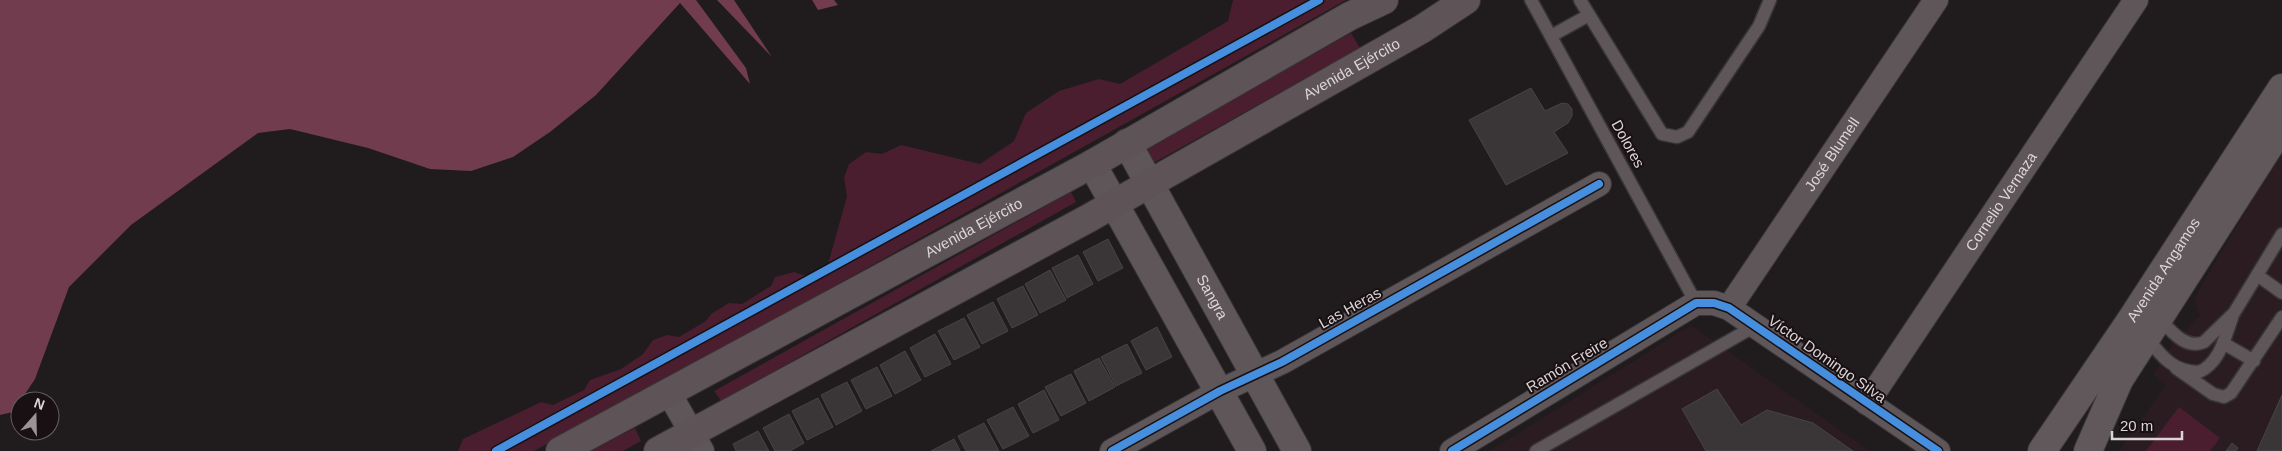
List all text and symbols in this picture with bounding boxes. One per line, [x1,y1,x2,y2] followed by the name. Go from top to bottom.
[1300,34,1403,103] street label: Avenida Ejército
[1801,114,1863,194] street label: José Blumell
[1608,117,1648,170] street label: Dolores
[1962,148,2040,254] street label: Cornelio Vernaza
[922,194,1025,261] street label: Avenida Ejército
[2123,215,2203,325] street label: Avenida Angamos
[1193,272,1232,323] street label: Sangra
[1316,284,1384,332] street label: Las Heras
[1765,311,1890,406] street label: Víctor Domingo Silva
[1523,334,1610,395] street label: Ramón Freire
[10,391,60,441] north arrow
[32,395,47,413] text: N
[2112,408,2182,440] scale bar
[2120,417,2153,434] text: 20 m

